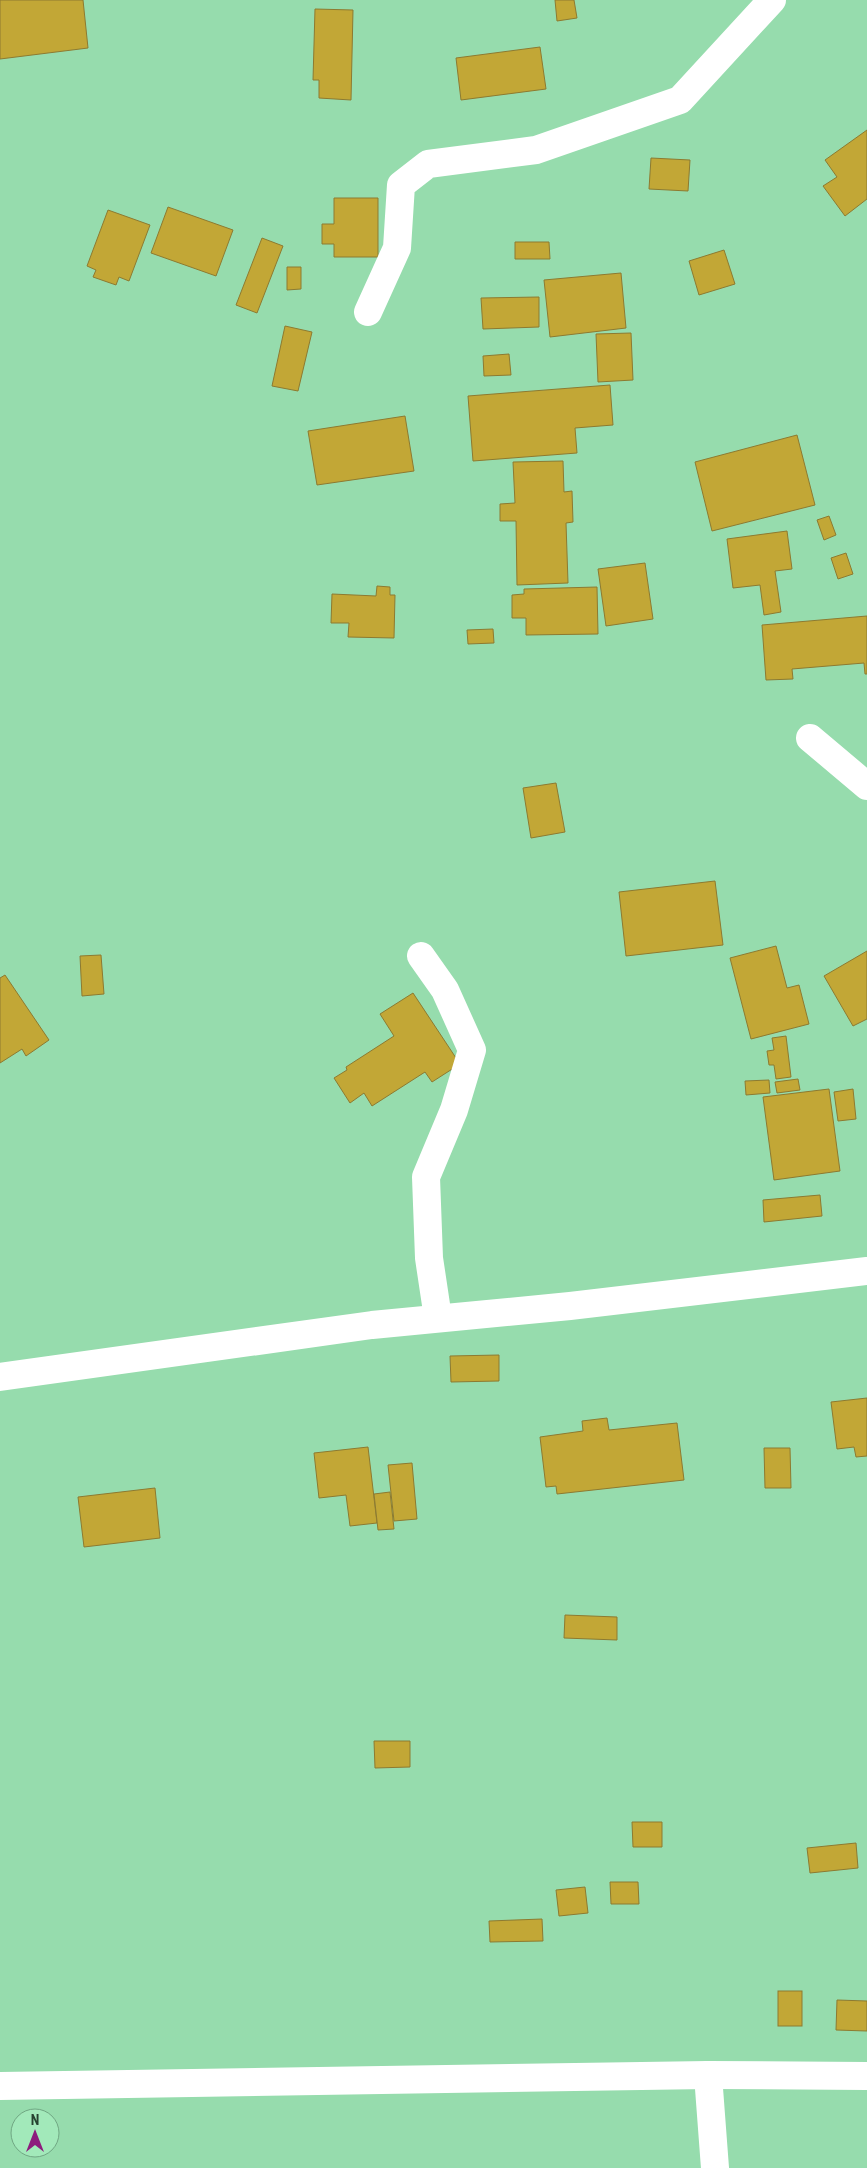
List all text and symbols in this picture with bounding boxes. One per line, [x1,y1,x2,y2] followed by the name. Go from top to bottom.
[10,2108,60,2158] north arrow
[31,2112,39,2128] text: N

